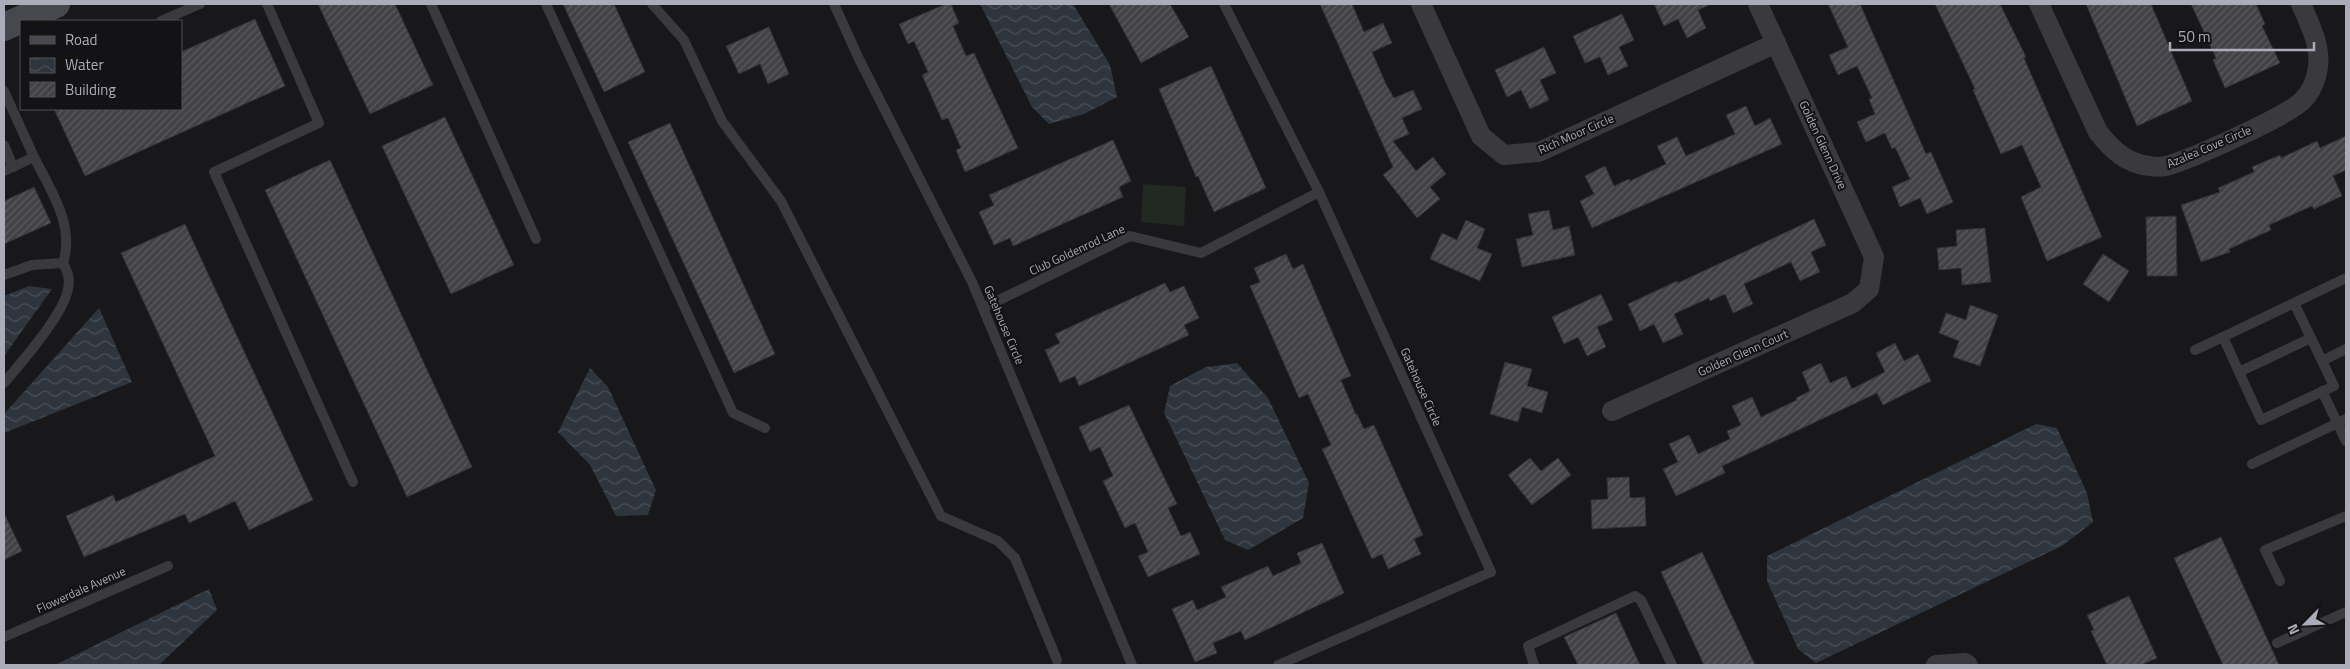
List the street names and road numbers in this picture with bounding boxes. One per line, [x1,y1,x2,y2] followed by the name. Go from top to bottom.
[1795,97,1852,192] street label: Golden Glenn Drive
[1535,108,1617,159] street label: Rich Moor Circle
[2163,120,2254,173] street label: Azalea Cove Circle
[1026,219,1128,280] street label: Club Goldenrod Lane
[979,282,1030,367] street label: Gatehouse Circle
[1695,324,1792,381] street label: Golden Glenn Court
[1396,344,1447,429] street label: Gatehouse Circle
[33,561,128,618] street label: Flowerdale Avenue

